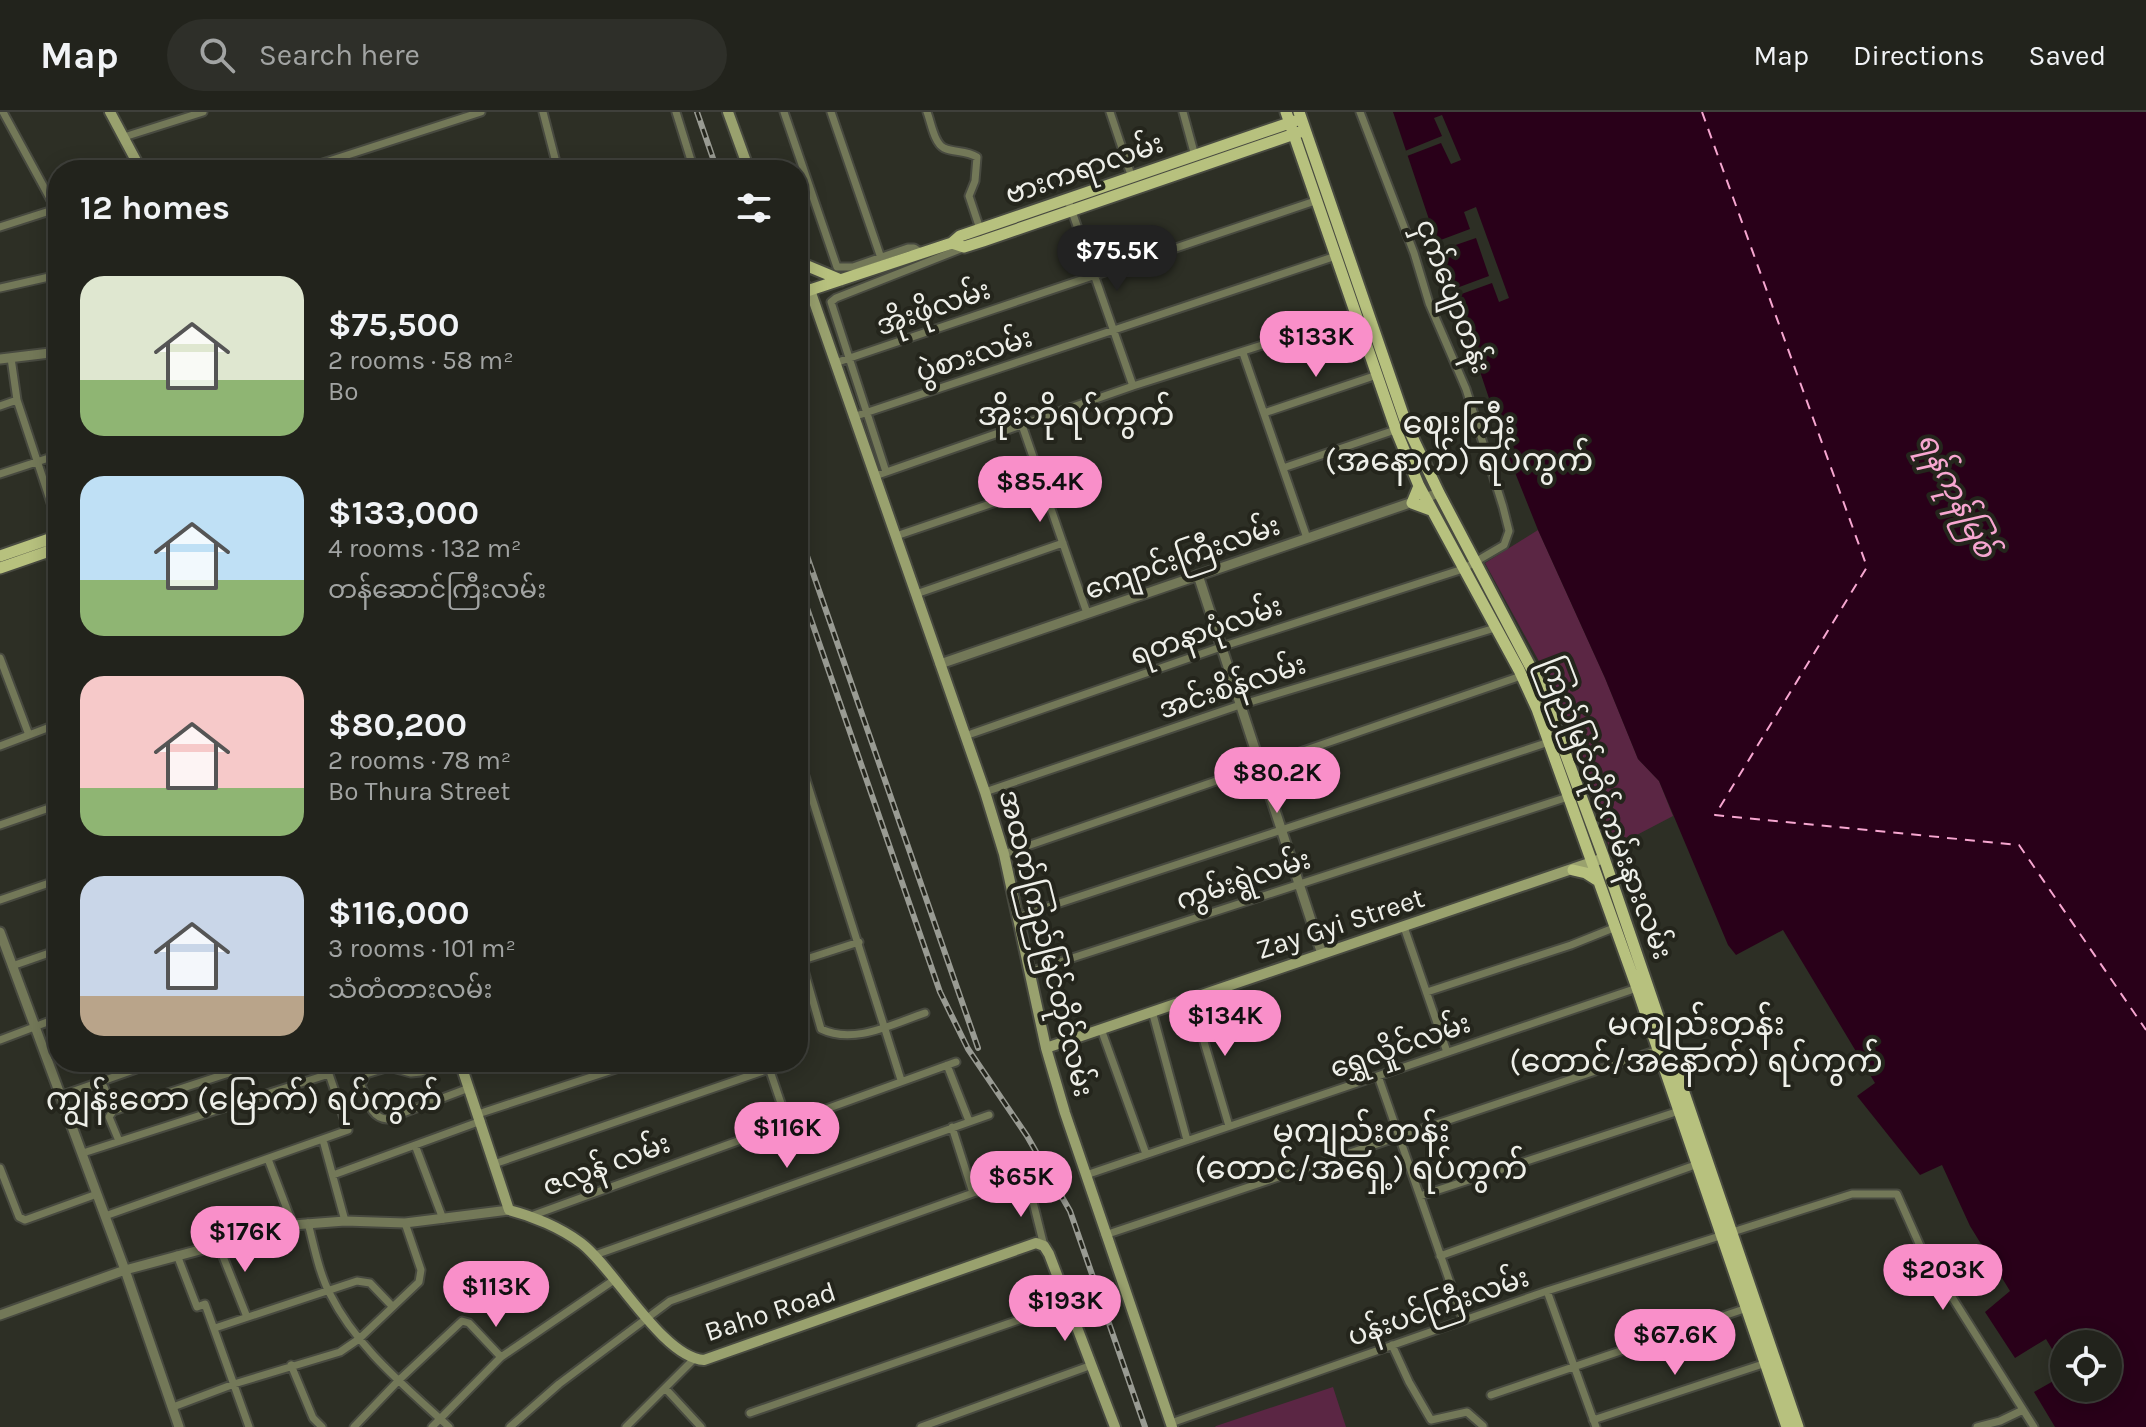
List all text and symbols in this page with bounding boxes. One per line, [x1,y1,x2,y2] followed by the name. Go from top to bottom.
[167,19,727,91] search box
[40,33,119,78] text: Map
[195,33,239,77] icon: search
[259,37,420,73] text: Search here
[1754,39,1809,72] text: Map
[1853,39,1985,72] text: Directions
[2029,39,2106,72] text: Saved
[1000,124,1170,217] street label: ဗားကရာလမ်း
[732,186,776,230] icon: filters
[80,188,230,228] text: 12 homes
[1403,213,1500,380] street label: ငှက်ပျောတန်း
[1052,225,1182,293] pin: $75.5K
[1075,235,1159,266] text: $75.5K
[871,271,997,348] street label: အိုးဖိုလမ်း
[328,305,460,345] text: $75,500
[144,308,240,404] icon: home
[1260,311,1372,379] pin: $133K
[911,318,1038,394] street label: ပွဲစားလမ်း
[1278,321,1354,352] text: $133K
[328,345,514,376] text: 2 rooms · 58 m²
[328,376,358,407] text: Bo
[978,391,1174,440] district label: အိုးဘိုရပ်ကွက်
[1325,400,1593,486] district label: ဈေးကြီး (အနောက်) ရပ်ကွက်
[1904,425,2008,569] water label: ရန်ကုန်မြစ်
[975,456,1105,524] pin: $85.4K
[996,466,1084,497] text: $85.4K
[328,493,479,533] text: $133,000
[1080,507,1286,612] street label: ကျောင်းကြီးလမ်း
[144,508,240,604] icon: home
[328,533,521,564] text: 4 rooms · 132 m²
[328,574,546,605] text: တန်ဆောင်ကြီးလမ်း
[1125,587,1288,678] street label: ရတနာပုံလမ်း
[1154,645,1312,731] street label: အင်းစိန်လမ်း
[1528,652,1681,966] street label: ကြည်မြင်တိုင်ကမ်းနားလမ်း
[328,705,467,745] text: $80,200
[144,708,240,804] icon: home
[328,745,511,776] text: 2 rooms · 78 m²
[1212,747,1342,815] pin: $80.2K
[1232,757,1322,788] text: $80.2K
[328,776,510,807] text: Bo Thura Street
[987,786,1103,1101] street label: အထက်ကြည်မြင်တိုင်လမ်း
[1171,840,1316,922] street label: ကွမ်းရွဲလမ်း
[1252,881,1428,966] street label: Zay Gyi Street
[328,893,469,933] text: $116,000
[144,908,240,1004] icon: home
[328,933,516,964] text: 3 rooms · 101 m²
[328,974,492,1005] text: သံတံတားလမ်း
[1169,990,1281,1058] pin: $134K
[1187,1000,1263,1031] text: $134K
[1509,1001,1883,1087] district label: မကျည်းတန်း (တောင်/အနောက်) ရပ်ကွက်
[1325,1004,1477,1091] street label: ရွှေလှိုင်လမ်း
[46,1076,442,1128] district label: ကျွန်းတော (မြောက်) ရပ်ကွက်
[731,1102,843,1170] pin: $116K
[1194,1108,1528,1194] district label: မကျည်းတန်း (တောင်/အရှေ့) ရပ်ကွက်
[752,1112,822,1143] text: $116K
[537,1124,677,1208] street label: ဇလွန် လမ်း
[974,1151,1068,1219] pin: $65K
[988,1161,1054,1192] text: $65K
[189,1206,301,1274] pin: $176K
[209,1216,281,1247] text: $176K
[1887,1244,1999,1312] pin: $203K
[1901,1254,1985,1285] text: $203K
[1343,1258,1535,1359] street label: ပန်းပင်ကြီးလမ်း
[440,1261,552,1329] pin: $113K
[461,1271,531,1302] text: $113K
[700,1275,840,1348] street label: Baho Road
[1009,1275,1121,1343] pin: $193K
[1027,1285,1103,1316] text: $193K
[1610,1309,1740,1377] pin: $67.6K
[1632,1319,1718,1350] text: $67.6K
[2050,1330,2122,1402] map controls
[2050,1330,2122,1402] button: locate

